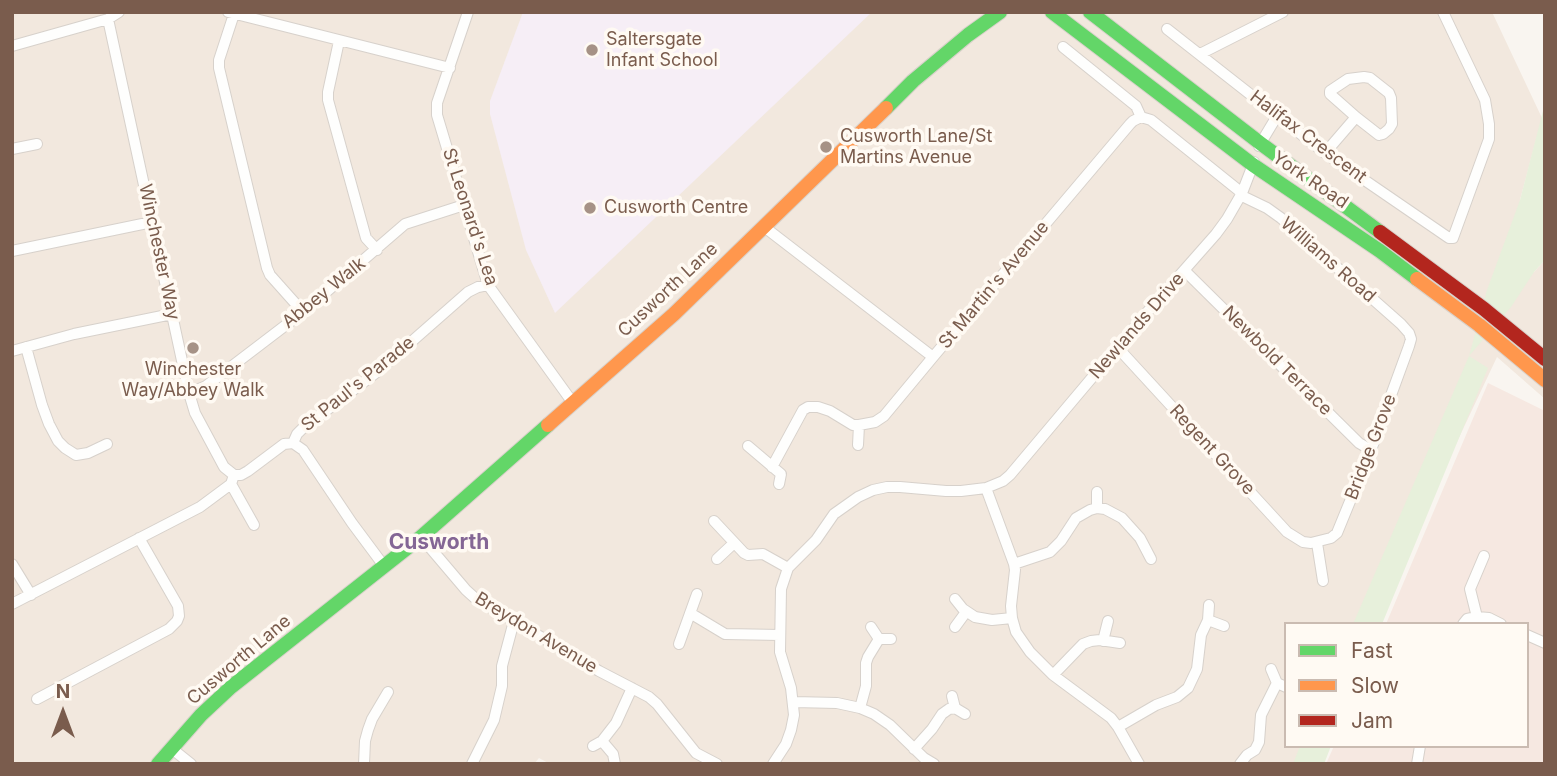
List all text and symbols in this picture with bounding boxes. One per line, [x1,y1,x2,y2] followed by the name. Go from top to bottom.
[606,29,718,72] place label: Saltersgate Infant School
[584,42,600,58] marker: Saltersgate Infant School
[1245,86,1371,188] street label: Halifax Crescent
[840,126,992,168] place label: Cusworth Lane/St Martins Avenue
[818,139,834,155] marker: Cusworth Lane/St Martins Avenue
[438,146,502,288] street label: St Leonard's Lea
[1268,147,1352,213] street label: York Road
[134,182,184,322] street label: Winchester Way
[604,197,748,219] place label: Cusworth Centre
[582,200,598,216] marker: Cusworth Centre
[1276,213,1380,307] street label: Williams Road
[934,217,1054,353] street label: St Martin's Avenue
[614,238,722,342] street label: Cusworth Lane
[278,253,370,333] street label: Abbey Walk
[1085,268,1189,384] street label: Newlands Drive
[1218,302,1336,420] street label: Newbold Terrace
[297,332,419,436] street label: St Paul's Parade
[185,340,201,356] marker: Winchester Way/Abbey Walk
[122,359,264,402] place label: Winchester Way/Abbey Walk
[1341,391,1401,503] street label: Bridge Grove
[1165,400,1259,500] street label: Regent Grove
[389,530,489,556] district label: Cusworth
[471,588,601,678] street label: Breydon Avenue
[183,610,295,710] street label: Cusworth Lane
[1284,622,1529,748] legend
[1351,638,1393,663] text: Fast
[1351,673,1399,698] text: Slow
[28,678,98,748] north arrow
[56,680,70,703] text: N
[1351,708,1393,733] text: Jam

